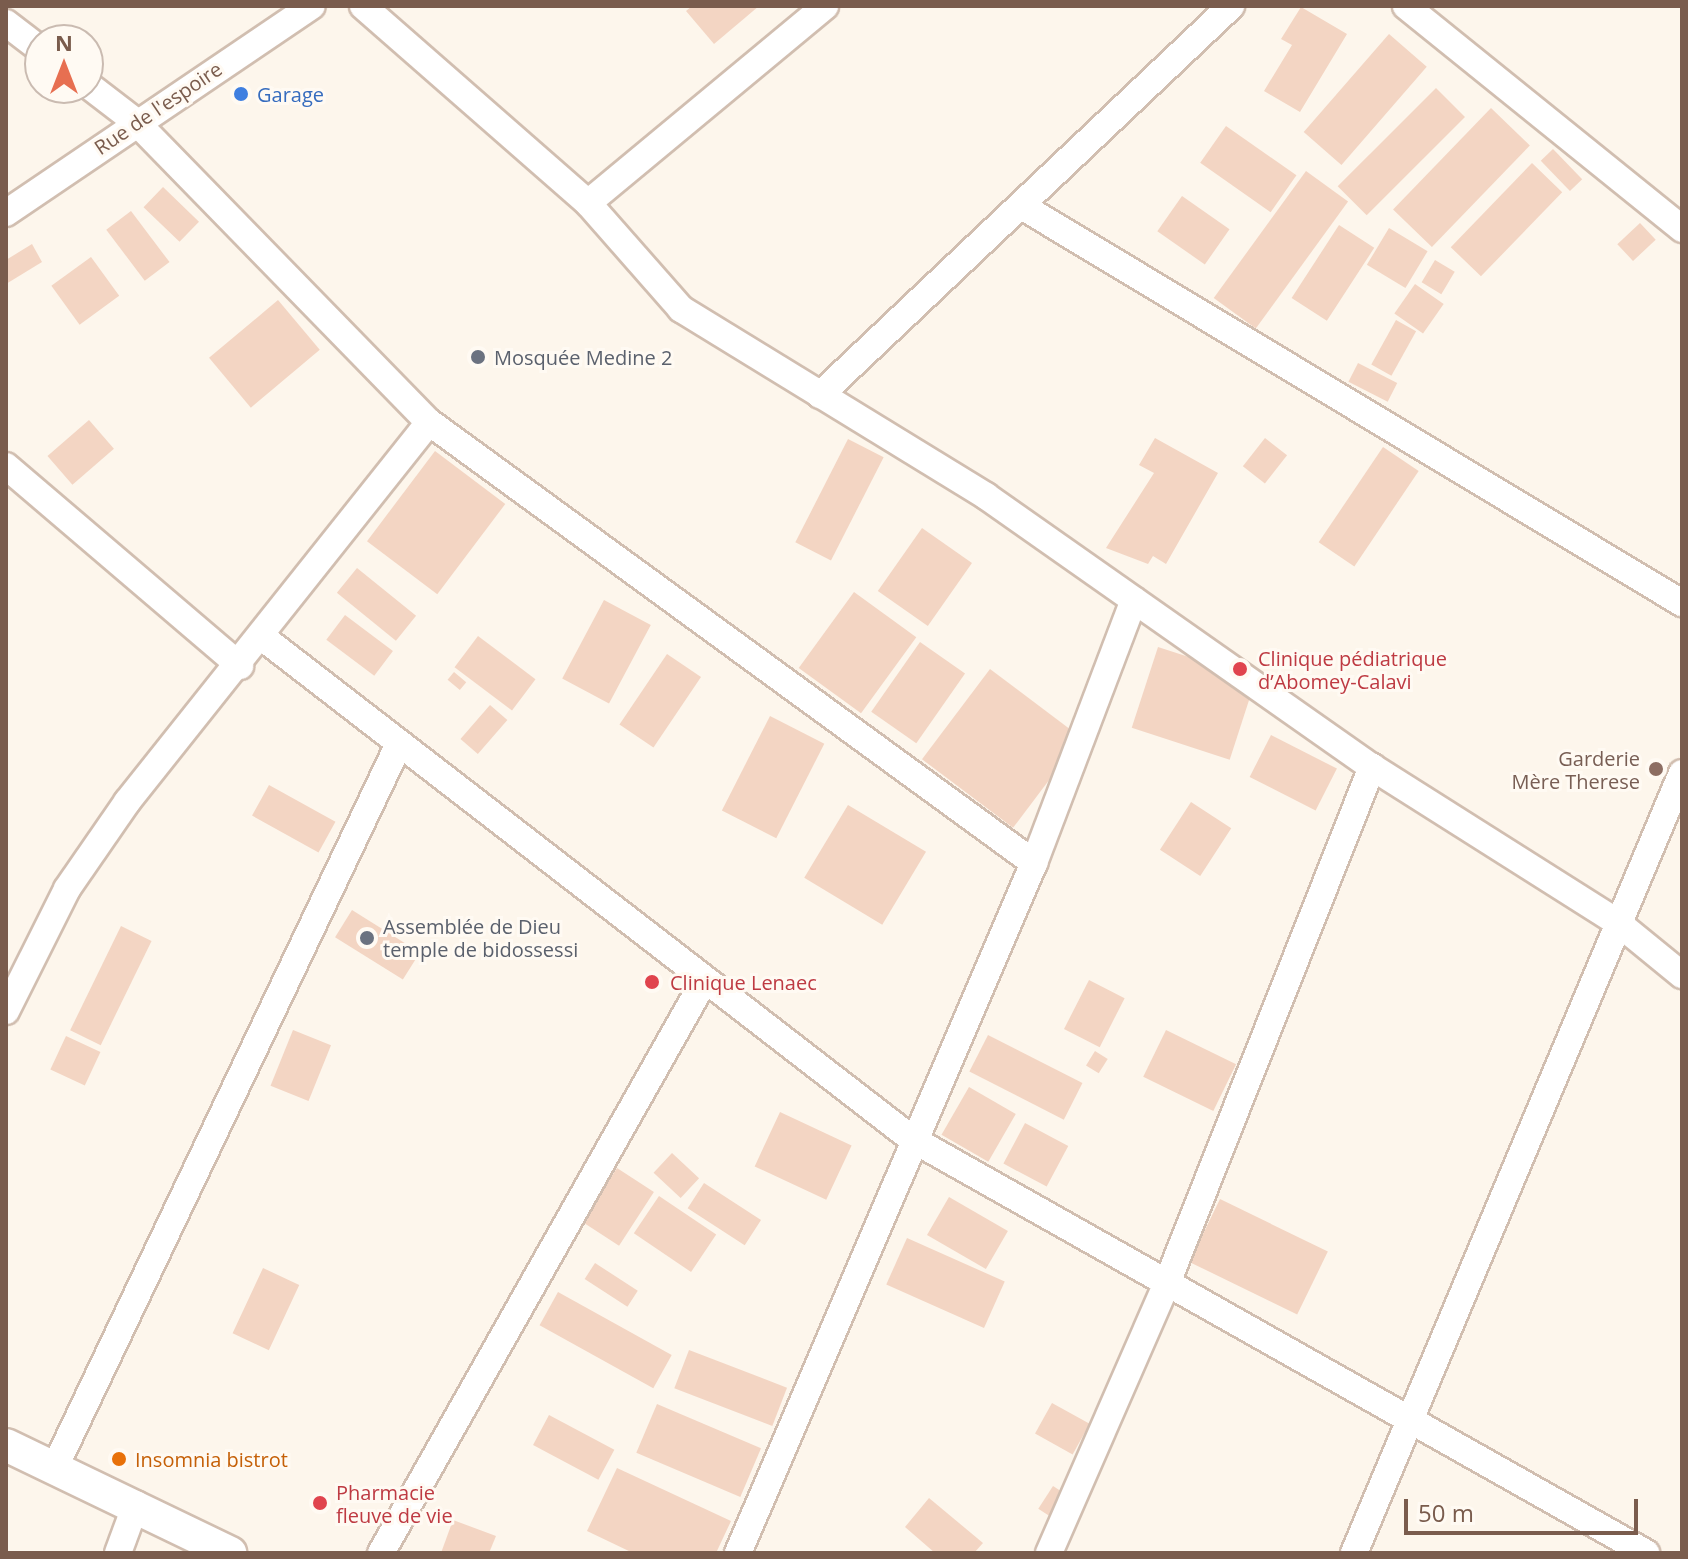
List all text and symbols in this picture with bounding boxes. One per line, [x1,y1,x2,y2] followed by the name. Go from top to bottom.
[24,24,104,104] north arrow
[55,27,73,57] text: N
[90,56,226,160] street label: Rue de l'espoire
[257,82,324,106] place label: Garage
[232,85,250,103] marker: Garage
[494,345,672,369] place label: Mosquée Medine 2
[469,348,487,366] marker: Mosquée Medine 2
[1258,646,1447,693] place label: Clinique pédiatrique d’Abomey-Calavi
[1229,658,1251,680] marker: Clinique pédiatrique d’Abomey-Calavi
[1512,746,1640,793] place label: Garderie Mère Therese
[1647,760,1665,778] marker: Garderie Mère Therese
[383,914,578,961] place label: Assemblée de Dieu temple de bidossessi
[358,929,376,947] marker: Assemblée de Dieu temple de bidossessi
[670,970,817,994] place label: Clinique Lenaec
[641,971,663,993] marker: Clinique Lenaec
[135,1447,288,1471] place label: Insomnia bistrot
[110,1450,128,1468] marker: Insomnia bistrot
[336,1480,453,1527] place label: Pharmacie fleuve de vie
[1408,1483,1642,1533] scale bar
[311,1494,329,1512] marker: Pharmacie fleuve de vie
[1418,1496,1474,1529] text: 50 m

